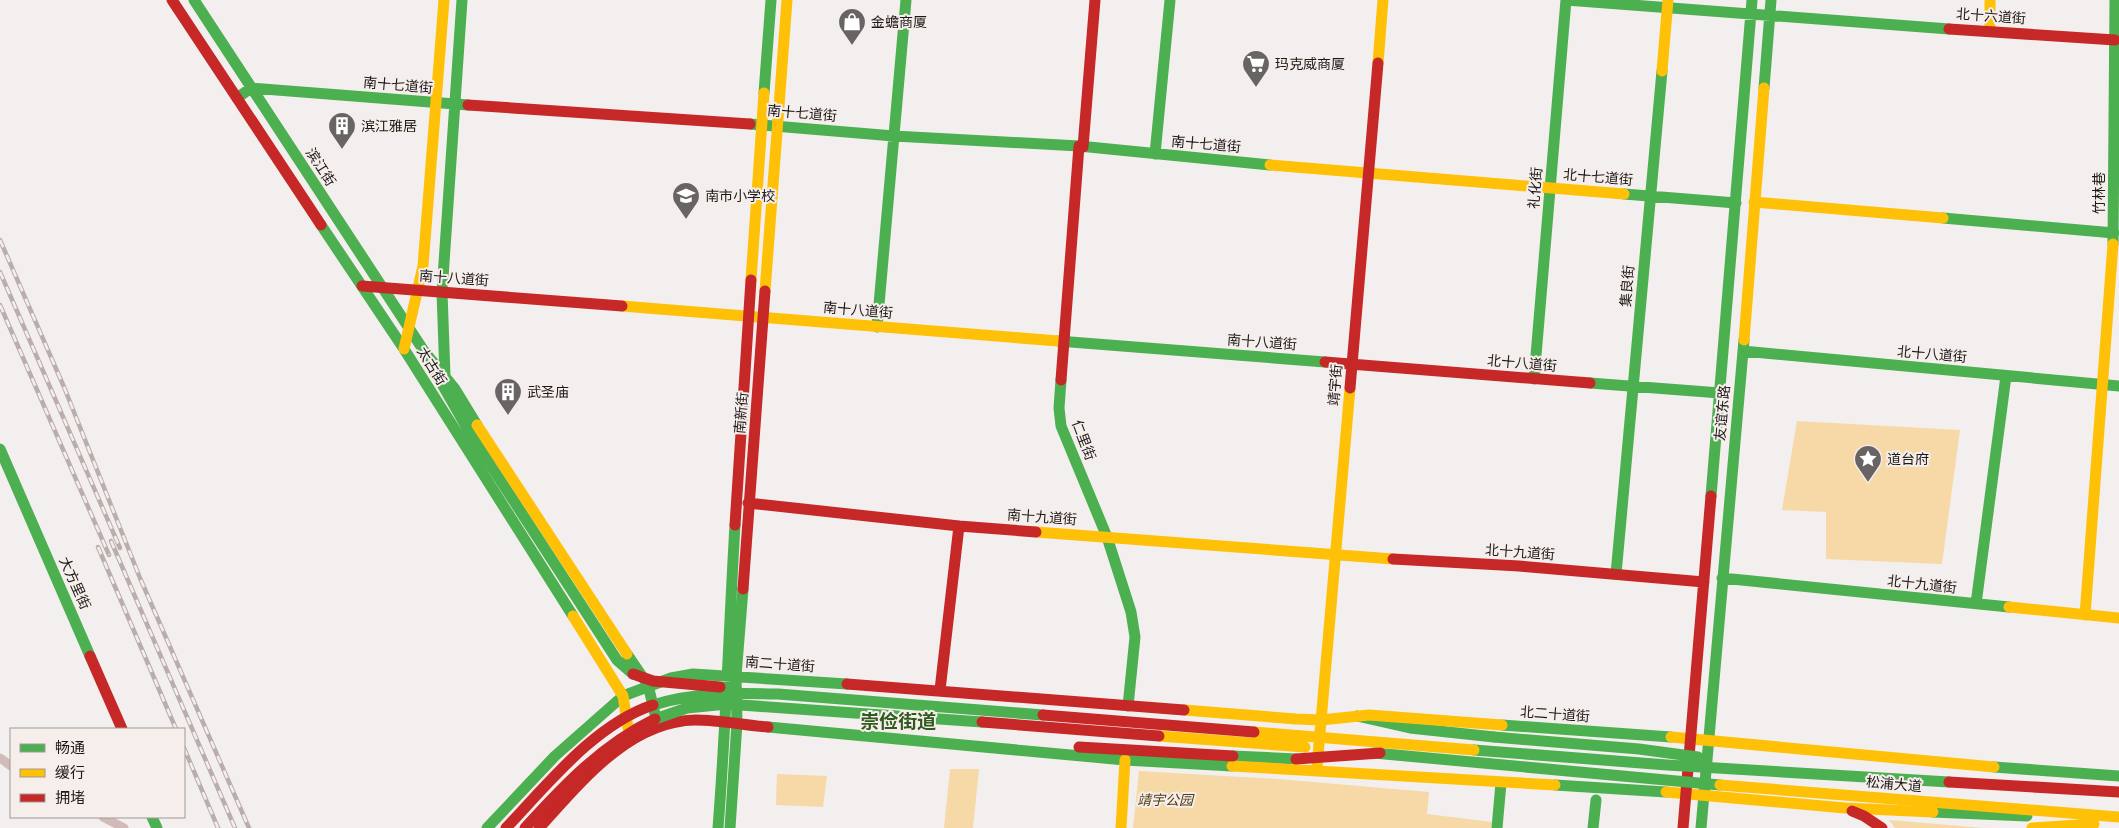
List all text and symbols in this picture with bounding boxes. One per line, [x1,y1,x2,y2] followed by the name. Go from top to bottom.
[1955,3,2027,27] street label: 北十六道街
[837,7,867,46] shop icon: 金蟾商厦
[871,11,927,31] place label: 金蟾商厦
[1241,49,1271,88] supermarket icon: 玛克威商厦
[1275,53,1345,73] place label: 玛克威商厦
[362,71,434,97] street label: 南十七道街
[766,99,838,125] street label: 南十七道街
[327,111,357,150] building icon: 滨江雅居
[361,115,417,135] place label: 滨江雅居
[1170,130,1242,156] street label: 南十七道街
[302,143,342,190] street label: 滨江街
[1562,163,1634,189] street label: 北十七道街
[1522,166,1546,210] street label: 礼化街
[2088,172,2108,214] street label: 竹林巷
[671,181,701,220] school or university icon: 南市小学校
[705,185,775,205] place label: 南市小学校
[1614,264,1638,308] street label: 集良街
[418,265,490,289] street label: 南十八道街
[822,296,894,322] street label: 南十八道街
[1226,329,1298,353] street label: 南十八道街
[1896,340,1968,366] street label: 北十八道街
[413,342,452,389] street label: 太古街
[1486,349,1558,375] street label: 北十八道街
[1322,363,1346,407] street label: 靖宇街
[493,377,523,416] building icon: 武圣庙
[527,381,569,401] place label: 武圣庙
[1709,384,1733,442] street label: 友谊东路
[728,391,752,435] street label: 南新街
[1068,416,1102,463] street label: 仁里街
[1853,444,1883,483] place icon: 道台府
[1887,448,1929,468] place label: 道台府
[1006,504,1078,528] street label: 南十九道街
[1484,539,1556,563] street label: 北十九道街
[55,553,96,612] street label: 大方里街
[1886,569,1958,597] street label: 北十九道街
[744,651,816,675] street label: 南二十道街
[1519,701,1591,725] street label: 北二十道街
[860,706,936,733] district label: 崇俭街道
[10,728,185,818] legend
[55,736,85,757] text: 畅通
[55,761,85,782] text: 缓行
[1865,771,1923,795] street label: 松浦大道
[55,786,85,807] text: 拥堵
[1137,789,1195,809] park label: 靖宇公园

